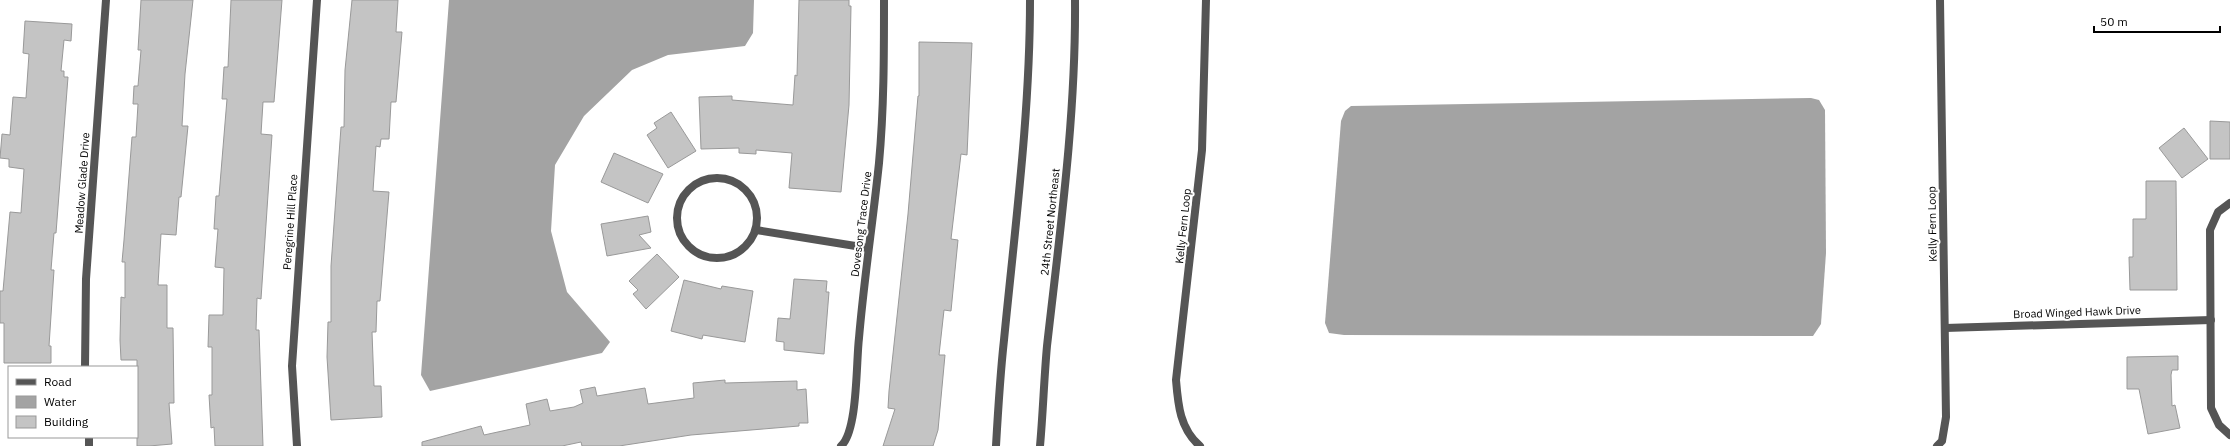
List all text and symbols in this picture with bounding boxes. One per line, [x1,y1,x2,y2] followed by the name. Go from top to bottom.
[2094,8,2220,34] scale bar
[2100,14,2128,29] text: 50 m
[71,132,93,234] street label: Meadow Glade Drive
[1037,168,1063,276] street label: 24th Street Northeast
[848,170,874,278] street label: Dovesong Trace Drive
[280,174,300,270] street label: Peregrine Hill Place
[1924,186,1940,262] street label: Kelly Fern Loop
[1172,188,1194,264] street label: Kelly Fern Loop
[2013,303,2141,321] street label: Broad Winged Hawk Drive
[8,366,138,438] legend
[44,374,72,389] text: Road
[44,394,77,409] text: Water
[44,414,89,429] text: Building

